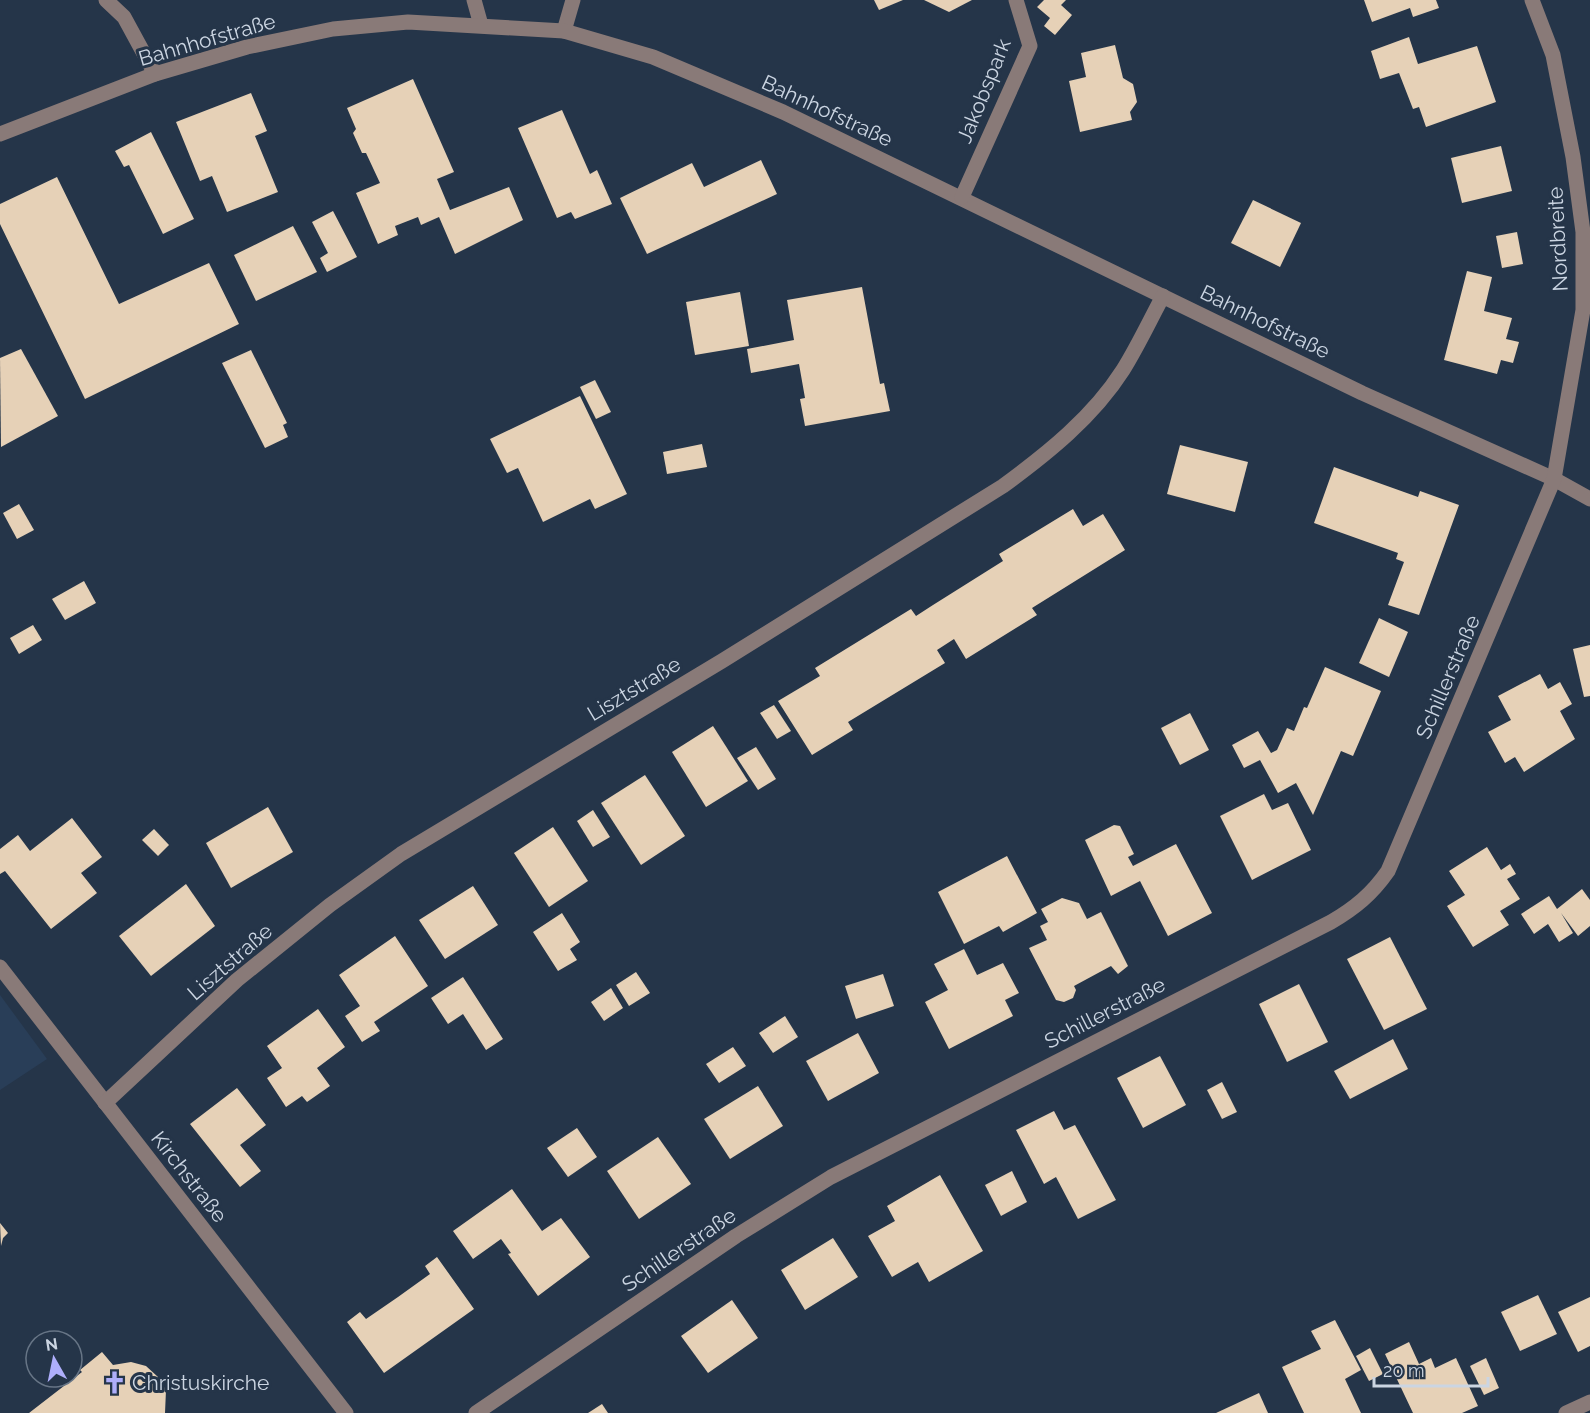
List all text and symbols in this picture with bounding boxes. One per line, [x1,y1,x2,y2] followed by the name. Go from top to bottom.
[136,8,278,71] street label: Bahnhofstraße
[951,35,1016,147] street label: Jakobspark
[758,69,897,152] street label: Bahnhofstraße
[1542,186,1573,292] street label: Nordbreite
[1196,279,1334,364] street label: Bahnhofstraße
[1410,611,1485,742] street label: Schillerstraße
[583,651,685,726] street label: Lisztstraße
[182,918,277,1005] street label: Lisztstraße
[1040,971,1169,1054] street label: Schillerstraße
[146,1126,233,1227] street label: Kirchstraße
[617,1202,740,1297] street label: Schillerstraße
[24,1329,84,1389] north arrow
[44,1334,59,1355] text: N
[1374,1350,1488,1388] scale bar
[1383,1360,1425,1381] text: 20 m
[101,1370,127,1396] church icon: Christuskirche
[132,1370,269,1395] place label: Christuskirche

